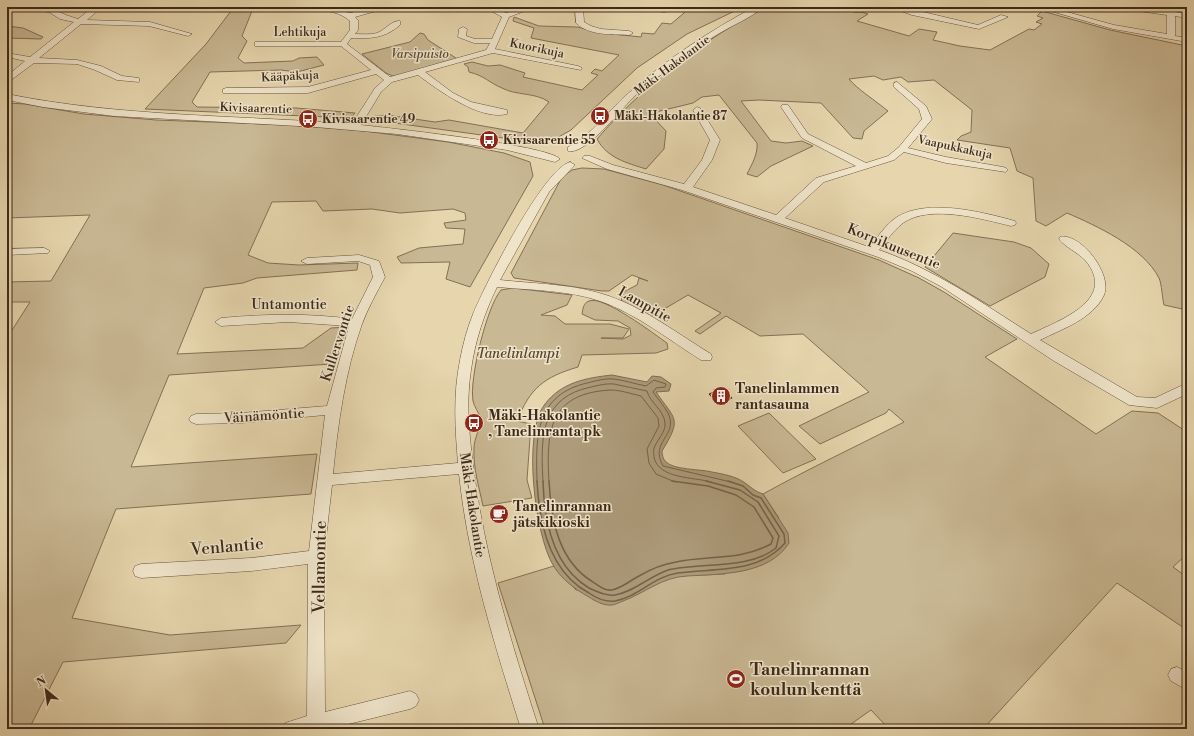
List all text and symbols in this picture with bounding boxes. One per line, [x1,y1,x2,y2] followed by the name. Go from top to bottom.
[274,25,327,40] street label: Lehtikuja
[631,32,713,99] street label: Mäki-Hakolantie
[508,35,566,62] street label: Kuorikuja
[391,47,449,62] park label: Varsipuisto
[261,67,320,86] street label: Kääpäkuja
[219,100,293,117] street label: Kivisaarentie
[589,105,611,127] bus stop icon: Mäki-Hakolantie 87
[297,108,319,130] bus stop icon: Kivisaarentie 49
[614,109,727,124] place label: Mäki-Hakolantie 87
[322,112,416,127] place label: Kivisaarentie 49
[478,129,500,151] bus stop icon: Kivisaarentie 55
[915,132,995,163] street label: Vaapukkakuja
[503,133,596,148] place label: Kivisaarentie 55
[844,220,943,274] street label: Korpikuusentie
[615,283,674,327] street label: Lampitie
[251,296,327,314] street label: Untamontie
[317,303,359,384] street label: Kullervontie
[476,345,560,363] park label: Tanelinlampi
[735,380,840,414] place label: Tanelinlammen rantasauna
[710,385,732,407] building icon: Tanelinlammen rantasauna
[222,404,305,428] street label: Väinämöntie
[488,407,601,441] place label: Mäki-Hakolantie , Tanelinranta pk
[463,412,485,434] bus stop icon: Mäki-Hakolantie , Tanelinranta pk
[455,451,489,559] street label: Mäki-Hakolantie
[511,498,612,532] place label: Tanelinrannan jätskikioski
[488,503,510,525] cafe icon: Tanelinrannan jätskikioski
[308,520,332,615] street label: Vellamontie
[189,533,265,561] street label: Venlantie
[750,659,870,701] place label: Tanelinrannan koulun kenttä
[725,668,747,690] sports icon: Tanelinrannan koulun kenttä
[26,670,66,710] north arrow
[34,674,49,690] text: N

